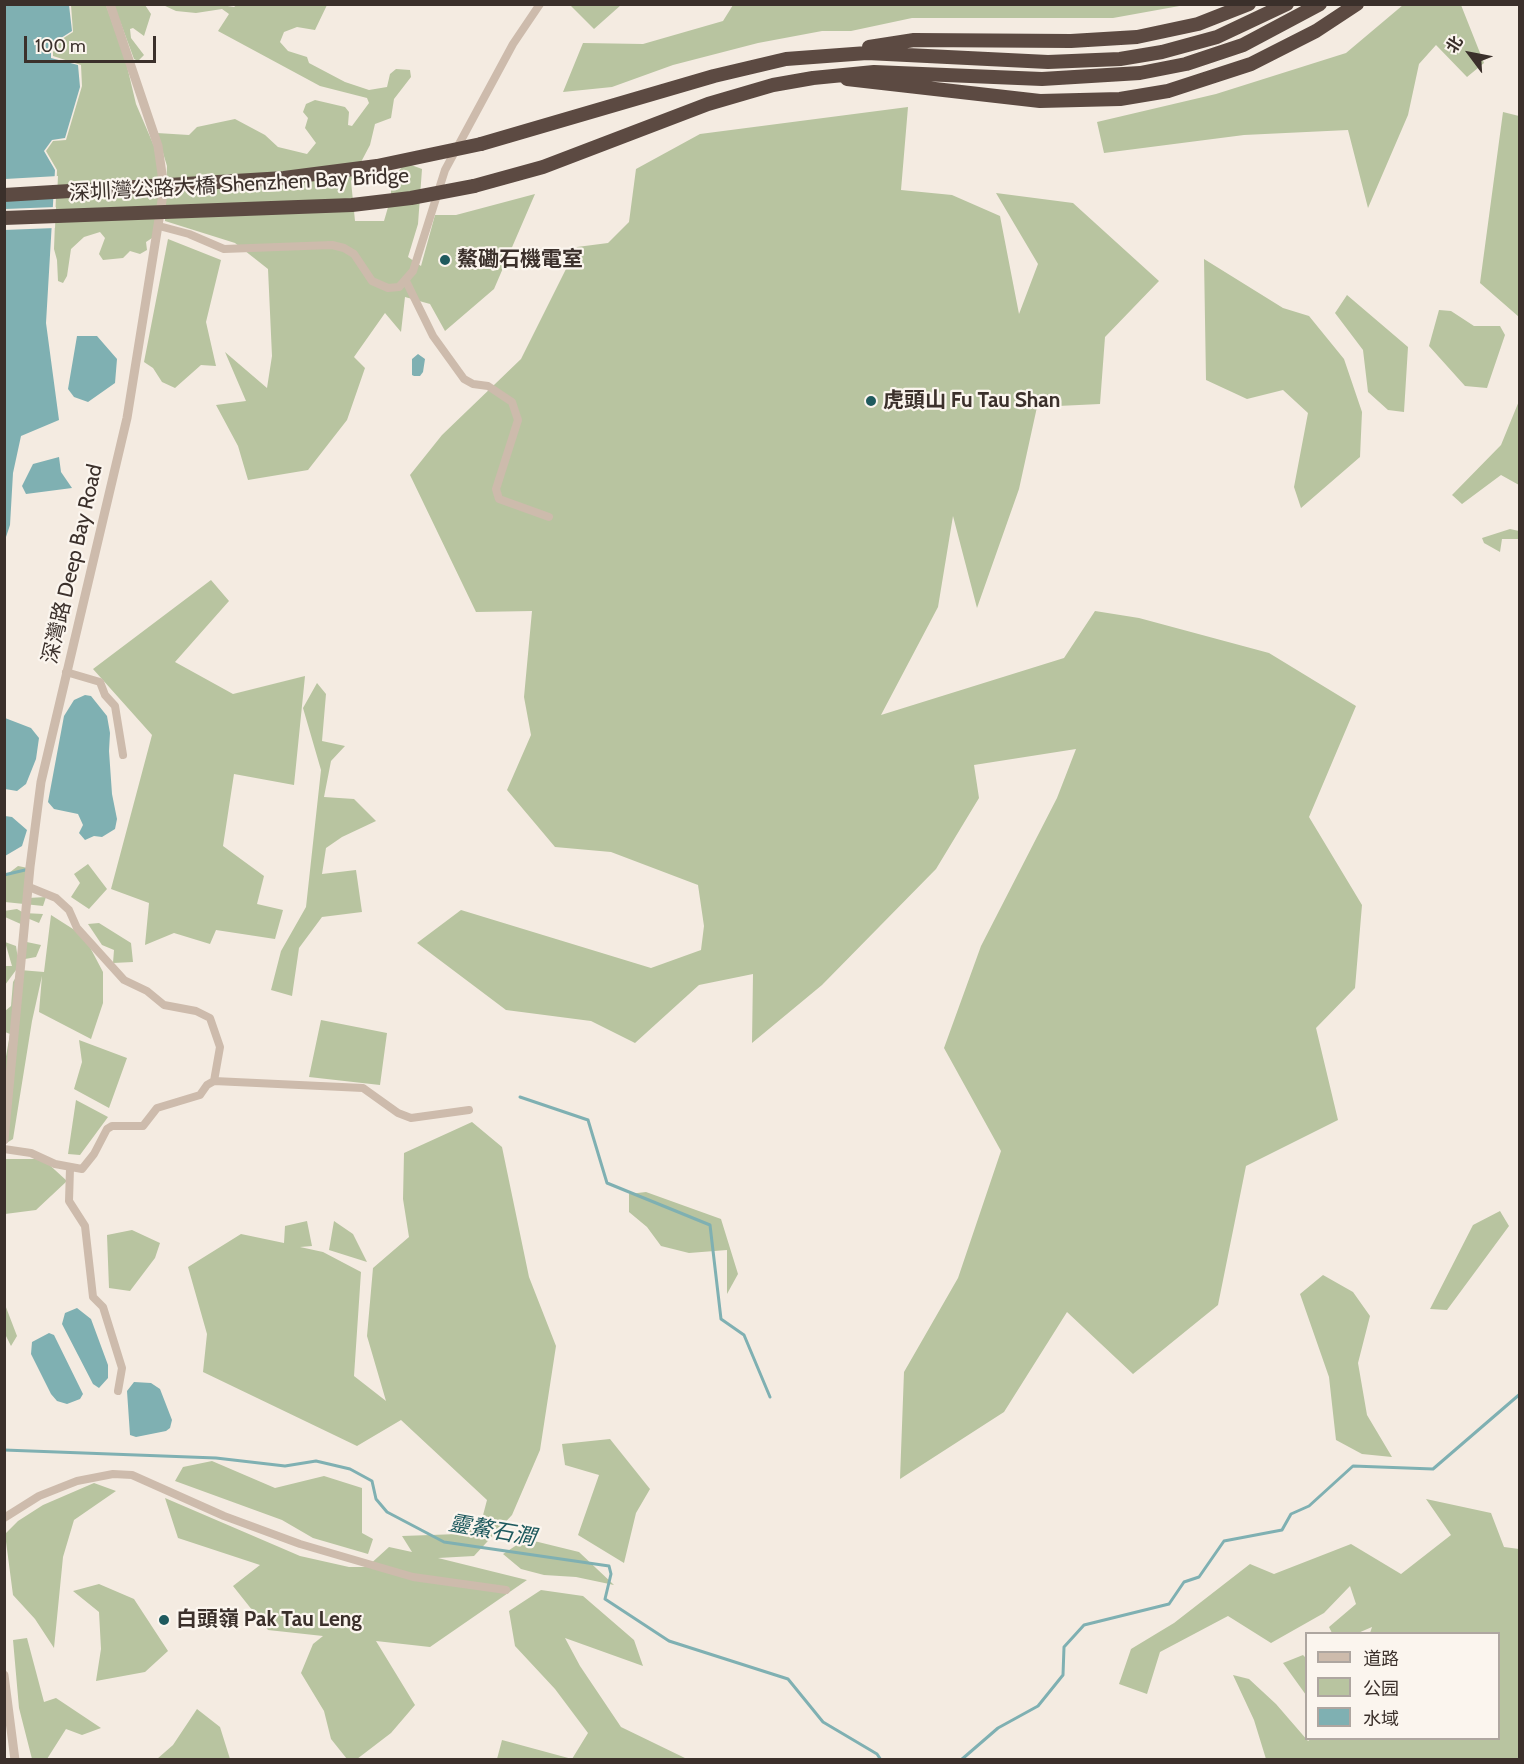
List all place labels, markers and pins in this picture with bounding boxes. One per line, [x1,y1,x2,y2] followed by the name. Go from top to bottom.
[457,247,583,273] place label: 鰲磡石機電室
[438,253,452,267] marker: 鰲磡石機電室
[883,388,1060,414] place label: 虎頭山 Fu Tau Shan
[864,394,878,408] marker: 虎頭山 Fu Tau Shan
[176,1607,362,1633] place label: 白頭嶺 Pak Tau Leng
[157,1613,171,1627] marker: 白頭嶺 Pak Tau Leng

